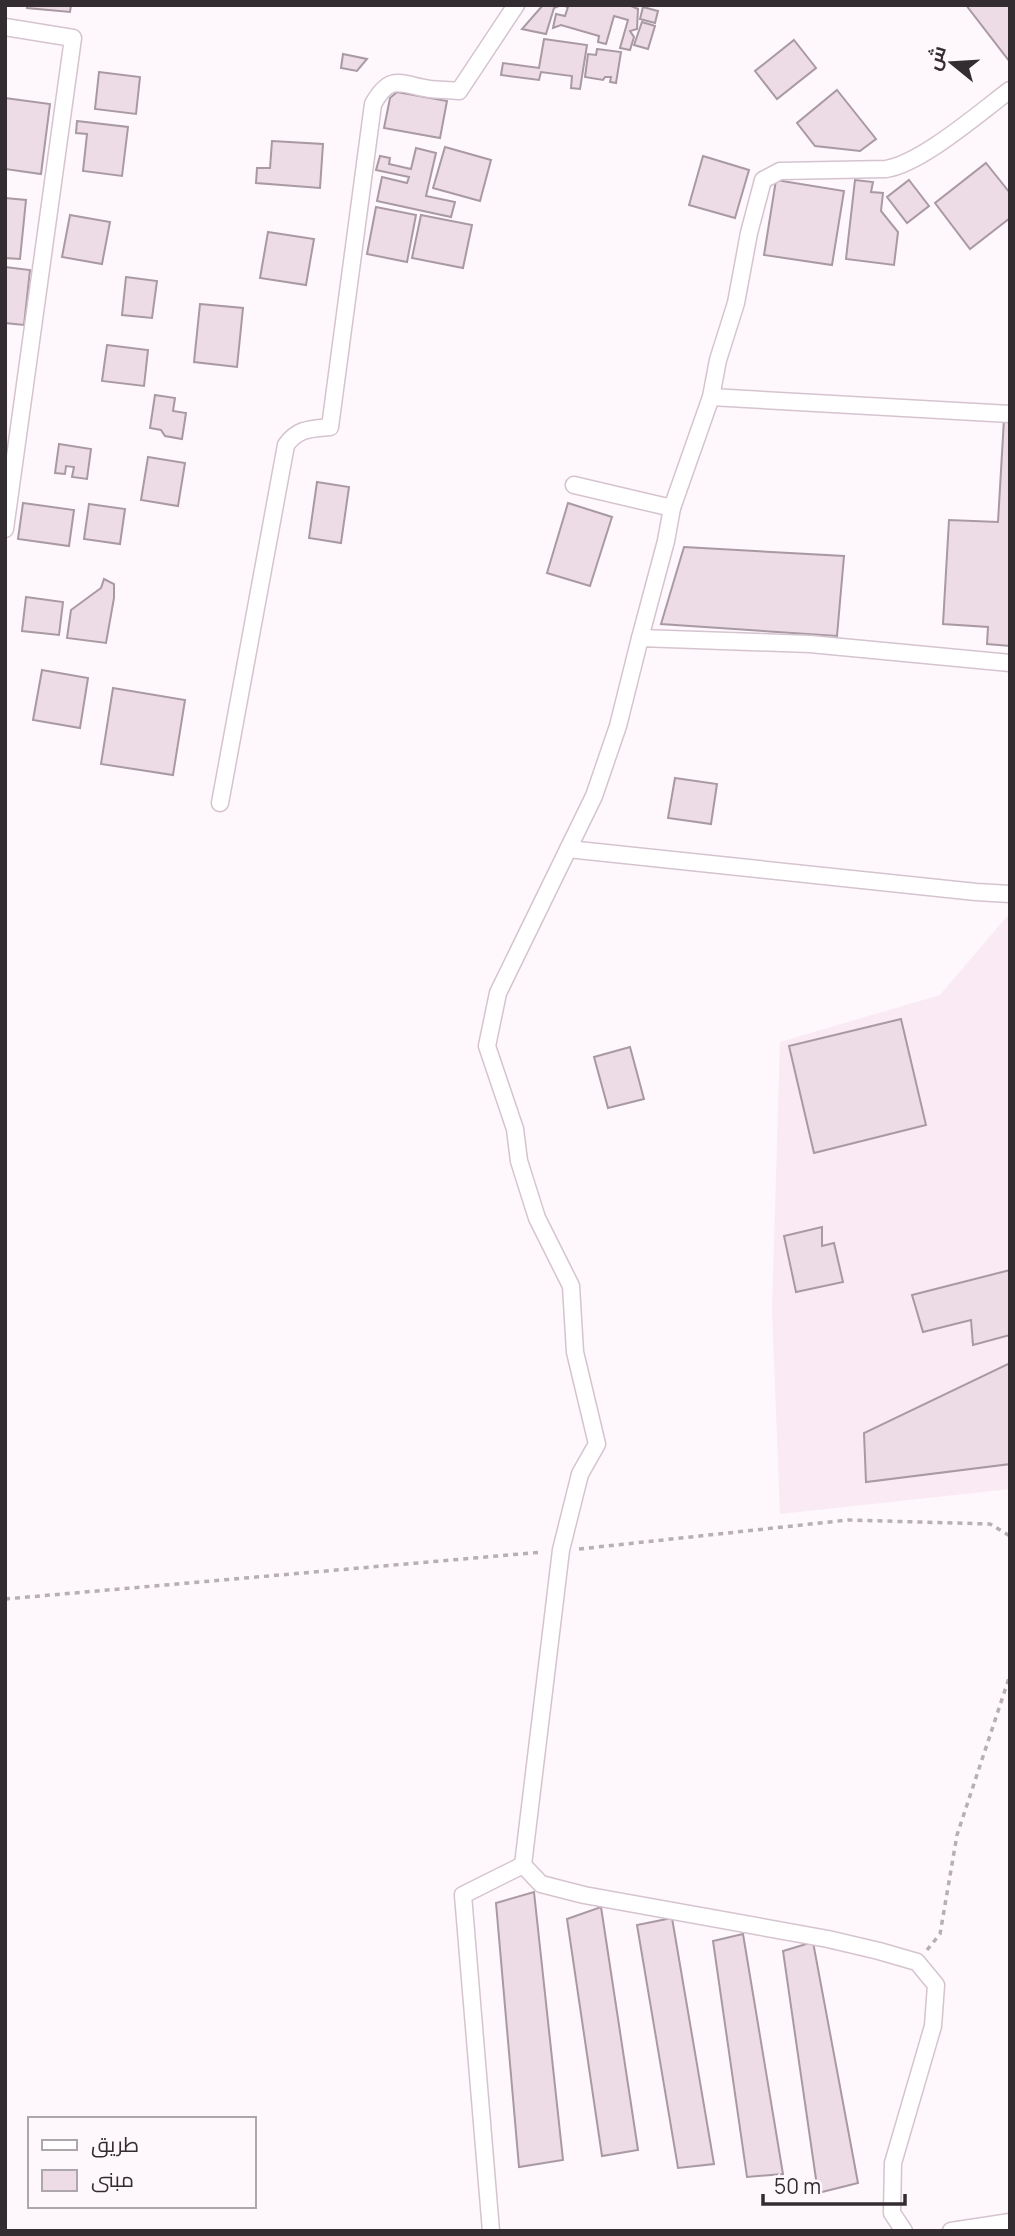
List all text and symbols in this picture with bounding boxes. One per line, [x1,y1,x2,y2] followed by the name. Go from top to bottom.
[917,28,987,98] north arrow
[920,42,952,73] text: ش
[28,2117,256,2208] legend
[91,2130,139,2158] text: طريق
[763,2162,905,2206] scale bar
[91,2165,134,2193] text: مبنى
[774,2172,821,2200] text: 50 m

